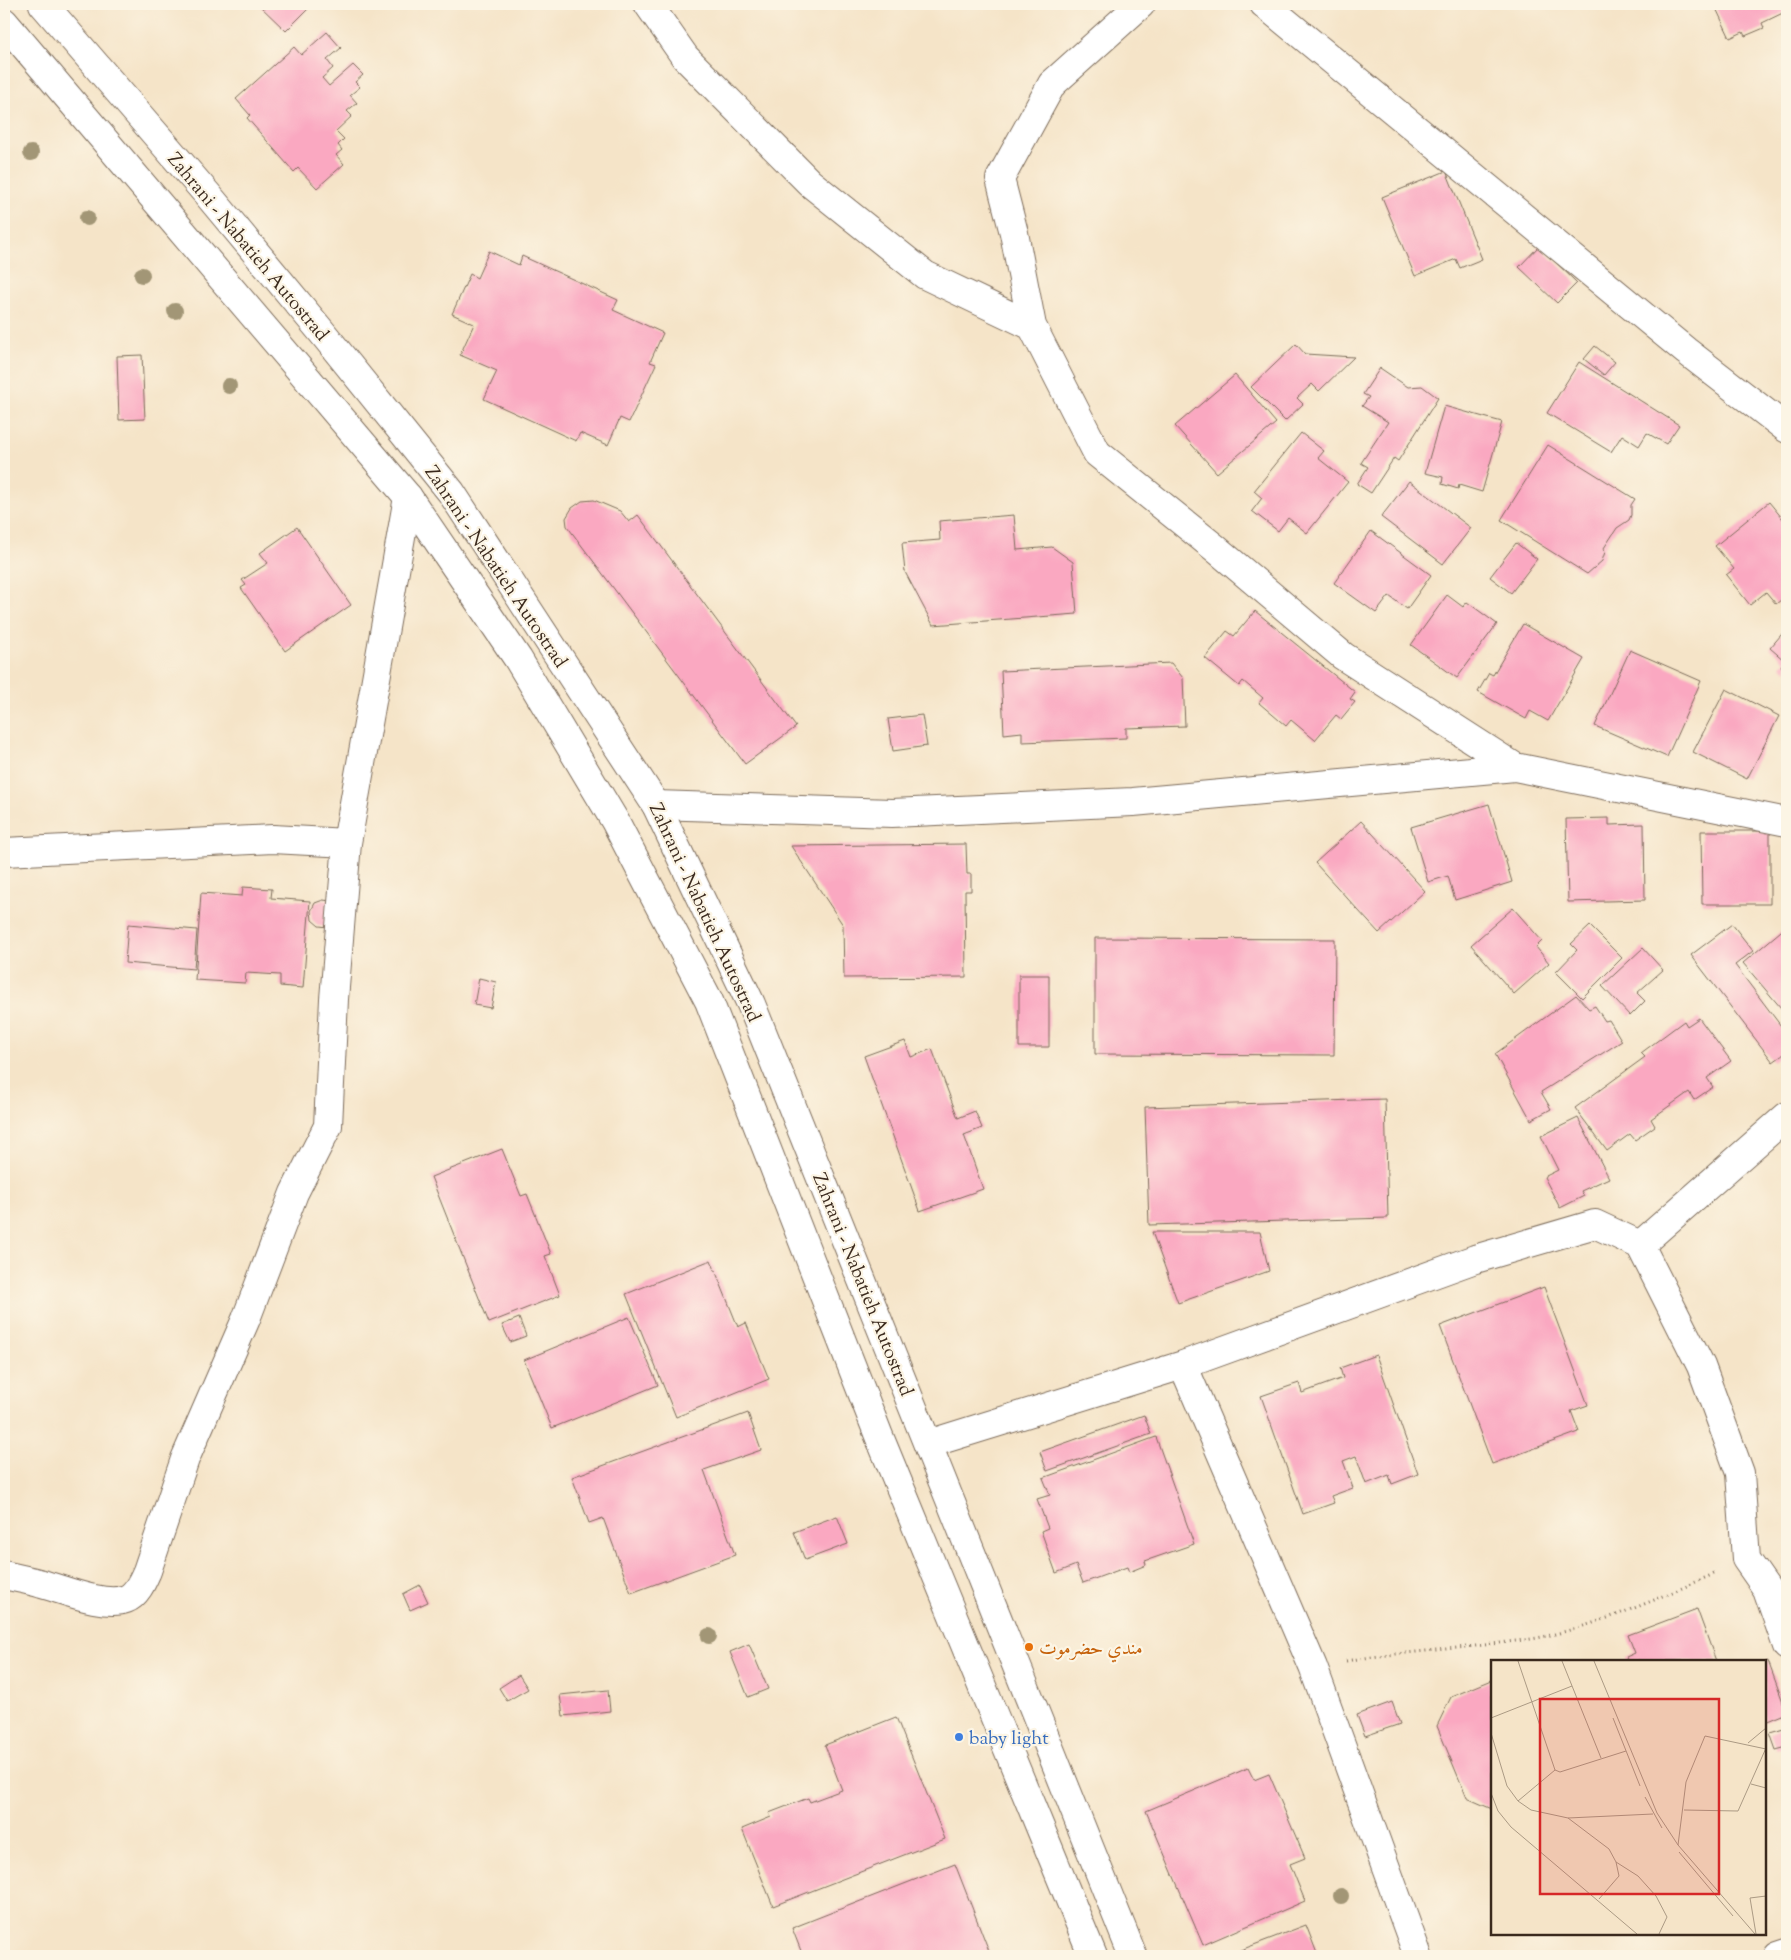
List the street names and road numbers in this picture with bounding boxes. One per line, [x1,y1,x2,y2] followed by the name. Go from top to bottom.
[160,147,334,348] street label: Zahrani - Nabatieh Autostrad
[417,461,573,674] street label: Zahrani - Nabatieh Autostrad
[641,799,767,1027] street label: Zahrani - Nabatieh Autostrad
[804,1169,919,1401] street label: Zahrani - Nabatieh Autostrad

